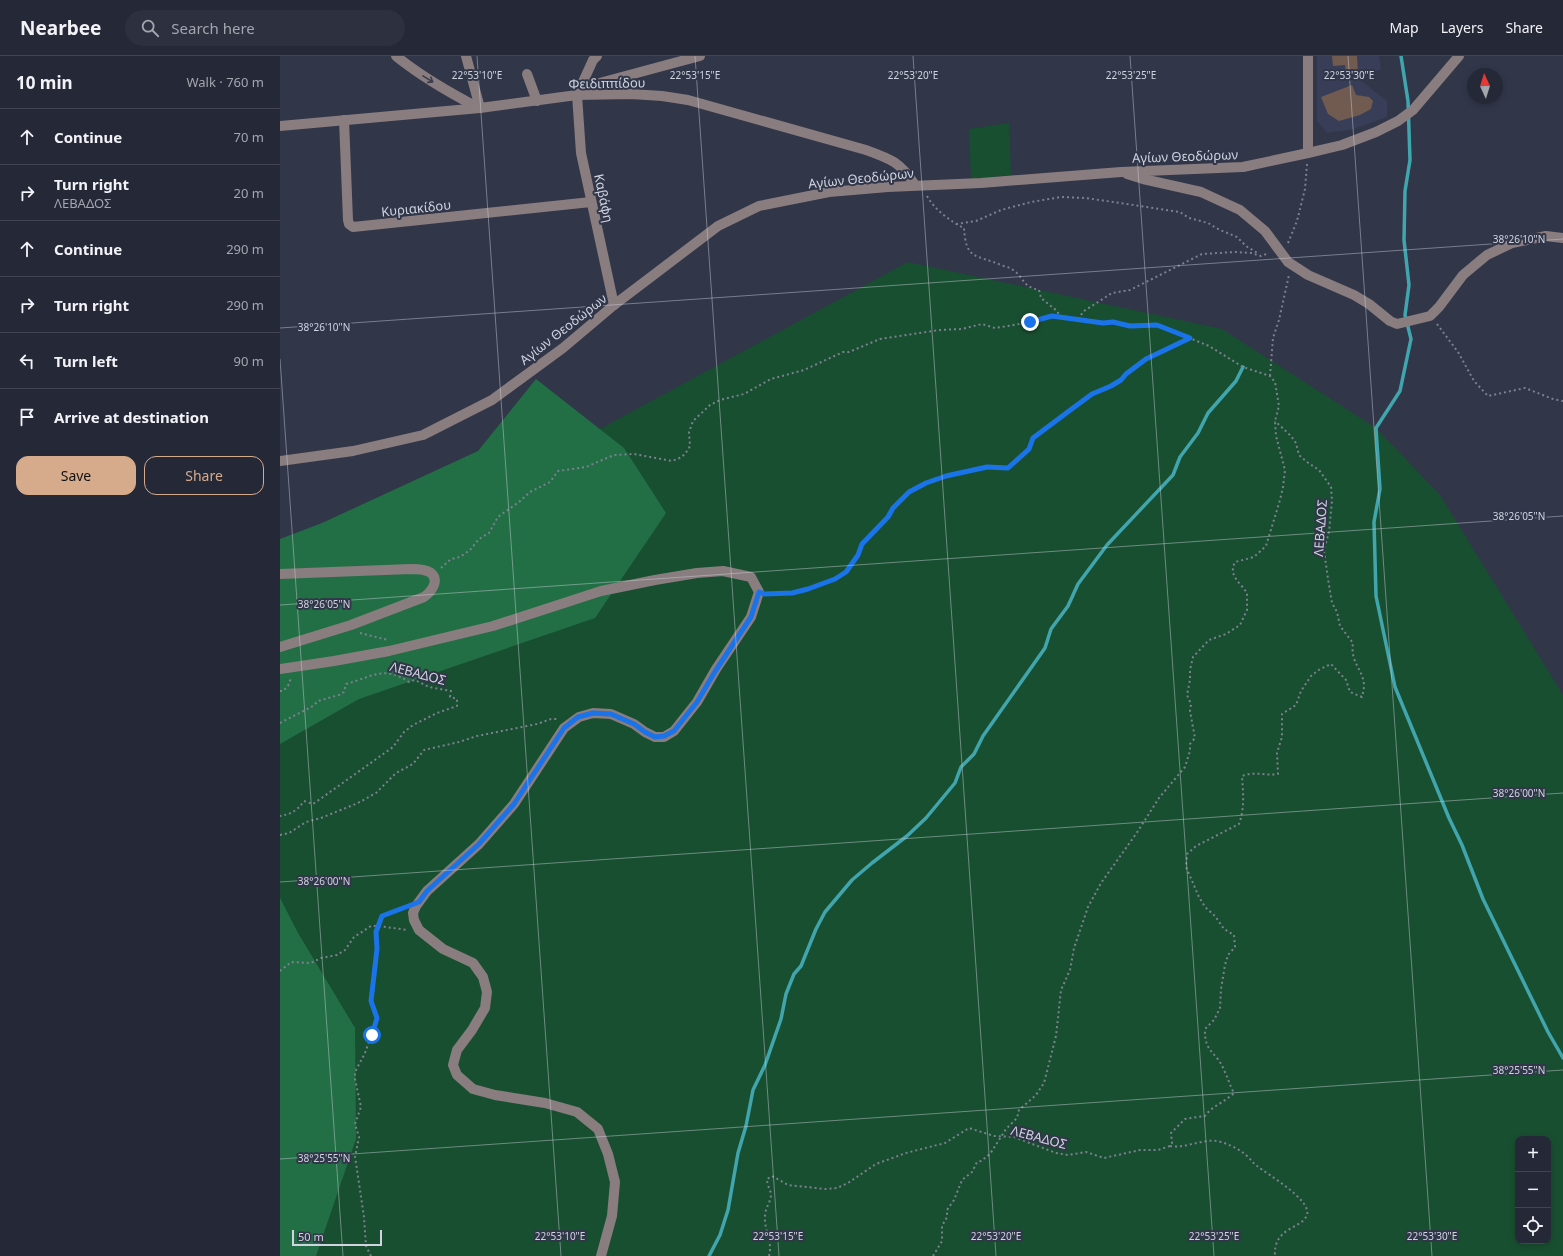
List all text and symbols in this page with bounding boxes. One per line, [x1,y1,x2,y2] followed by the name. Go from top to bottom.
[125,10,405,46] search box
[20,15,101,41] text: Nearbee
[139,17,161,39] icon: search
[171,18,255,38] text: Search here
[1390,18,1419,37] text: Map
[1441,18,1483,37] text: Layers
[1505,18,1543,37] text: Share
[452,68,502,82] text: 22°53'10"E
[670,68,720,82] text: 22°53'15"E
[888,68,938,82] text: 22°53'20"E
[1106,68,1156,82] text: 22°53'25"E
[1324,68,1374,82] text: 22°53'30"E
[1467,68,1503,104] north arrow
[16,71,73,94] text: 10 min
[186,73,264,91] text: Walk · 760 m
[568,73,646,93] street label: Φειδιππίδου
[422,76,434,84] one-way arrow
[16,126,38,148] icon: ahead
[54,127,122,147] text: Continue
[234,128,264,146] text: 70 m
[1132,145,1239,167] street label: Αγίων Θεοδώρων
[807,163,915,192] street label: Αγίων Θεοδώρων
[590,172,618,224] street label: Καβάφη
[54,174,129,194] text: Turn right
[16,182,38,204] icon: right
[234,184,264,202] text: 20 m
[54,194,111,212] text: ΛΕΒΑΔΟΣ
[380,195,452,221] street label: Κυριακίδου
[1493,232,1545,246] text: 38°26'10"N
[16,238,38,260] icon: ahead
[54,239,122,259] text: Continue
[226,240,264,258] text: 290 m
[516,289,611,369] street label: Αγίων Θεοδώρων
[16,294,38,316] icon: right
[54,295,129,315] text: Turn right
[226,296,264,314] text: 290 m
[1021,313,1039,331] route end
[298,320,350,334] text: 38°26'10"N
[16,350,38,372] icon: left
[54,351,118,371] text: Turn left
[234,352,264,370] text: 90 m
[16,406,38,428] icon: arrive
[54,407,209,427] text: Arrive at destination
[16,456,136,495] button: Save
[144,456,264,495] button: Share
[1309,499,1331,557] street label: ΛΕΒΑΔΟΣ
[1493,509,1545,523] text: 38°26'05"N
[298,597,350,611] text: 38°26'05"N
[388,657,448,689] street label: ΛΕΒΑΔΟΣ
[1493,786,1545,800] text: 38°26'00"N
[298,874,350,888] text: 38°26'00"N
[363,1026,381,1044] route start
[1493,1063,1545,1077] text: 38°25'55"N
[1009,1121,1069,1153] street label: ΛΕΒΑΔΟΣ
[1515,1136,1551,1244] map controls
[1515,1136,1551,1172] button: +
[298,1151,350,1165] text: 38°25'55"N
[1515,1172,1551,1208] button: −
[1515,1208,1551,1244] button: locate
[292,1228,382,1247] scale bar
[298,1229,324,1244] text: 50 m
[535,1229,585,1243] text: 22°53'10"E
[753,1229,803,1243] text: 22°53'15"E
[971,1229,1021,1243] text: 22°53'20"E
[1189,1229,1239,1243] text: 22°53'25"E
[1407,1229,1457,1243] text: 22°53'30"E

